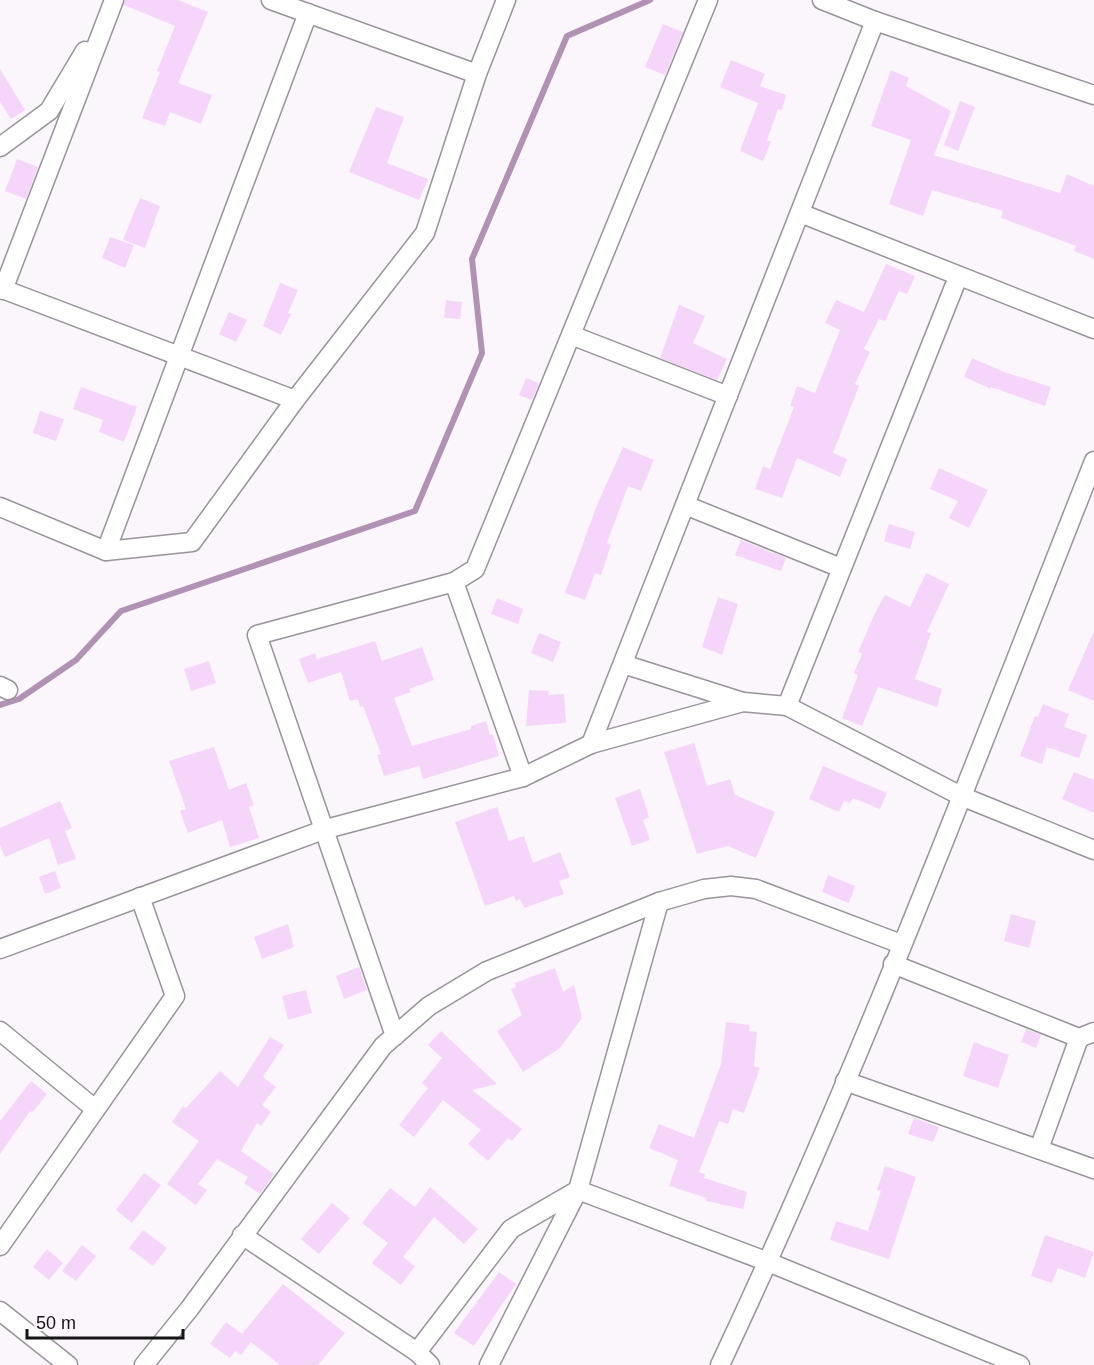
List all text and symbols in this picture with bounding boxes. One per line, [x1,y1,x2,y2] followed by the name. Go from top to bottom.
[27,1302,183,1340] scale bar
[36,1313,76,1333] text: 50 m

